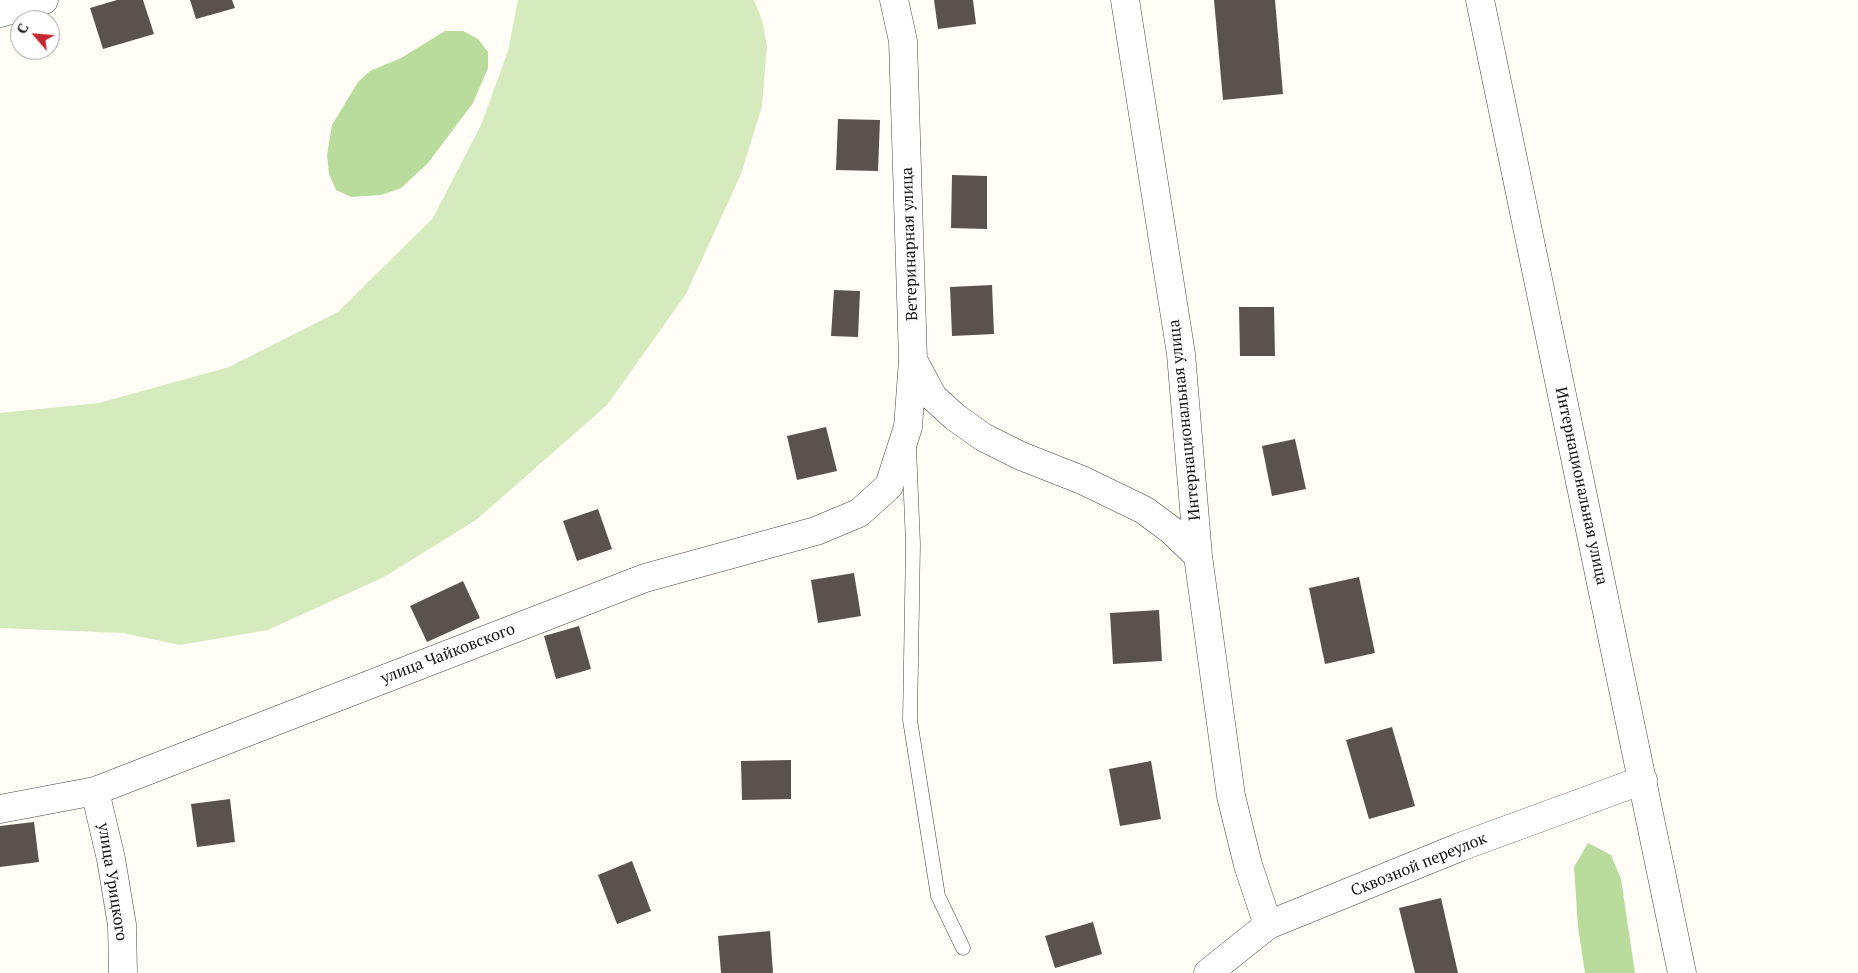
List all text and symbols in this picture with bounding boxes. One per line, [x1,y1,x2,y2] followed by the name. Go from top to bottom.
[10,10,60,60] north arrow
[12,20,33,37] text: С
[898,167,922,321] street label: Ветеринарная улица
[1165,319,1205,521] street label: Интернациональная улица
[1551,385,1611,587] street label: Интернациональная улица
[378,620,518,688] street label: улица Чайковского
[93,822,131,942] street label: улица Урицкого
[1348,829,1490,901] street label: Сквозной переулок

